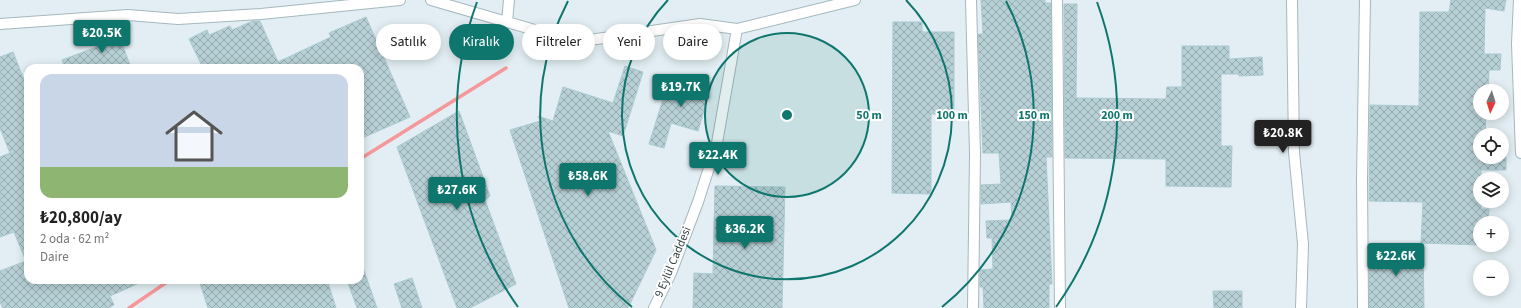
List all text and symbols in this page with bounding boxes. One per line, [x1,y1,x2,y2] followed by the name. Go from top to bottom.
[69,20,135,54] pin: ₺20.5K
[82,24,122,42] text: ₺20.5K
[376,24,441,60] chip: Satılık
[449,24,514,60] chip: Kiralık
[522,24,595,60] chip: Filtreler
[603,24,655,60] chip: Yeni
[663,24,722,60] chip: Daire
[648,74,714,108] pin: ₺19.7K
[661,78,701,96] text: ₺19.7K
[1473,84,1509,120] north arrow
[1473,84,1509,296] map controls
[158,100,230,172] icon: home
[856,107,882,124] text: 50 m
[936,107,968,124] text: 100 m
[1018,107,1050,124] text: 150 m
[1101,107,1133,124] text: 200 m
[780,108,794,122] centre of rings
[1250,120,1316,154] pin: ₺20.8K
[1263,124,1303,142] text: ₺20.8K
[1473,128,1509,164] button: locate
[685,142,751,176] pin: ₺22.4K
[698,146,738,164] text: ₺22.4K
[555,163,621,197] pin: ₺58.6K
[568,167,608,185] text: ₺58.6K
[1473,172,1509,208] button: layers
[424,177,490,211] pin: ₺27.6K
[437,181,477,199] text: ₺27.6K
[40,206,122,230] text: ₺20,800/ay
[712,216,778,250] pin: ₺36.2K
[1473,216,1509,252] button: +
[725,220,765,238] text: ₺36.2K
[650,224,696,300] street label: 9 Eylül Caddesi
[40,230,109,248] text: 2 oda · 62 m²
[1363,243,1429,277] pin: ₺22.6K
[1376,247,1416,265] text: ₺22.6K
[40,248,69,266] text: Daire
[1473,260,1509,296] button: −

